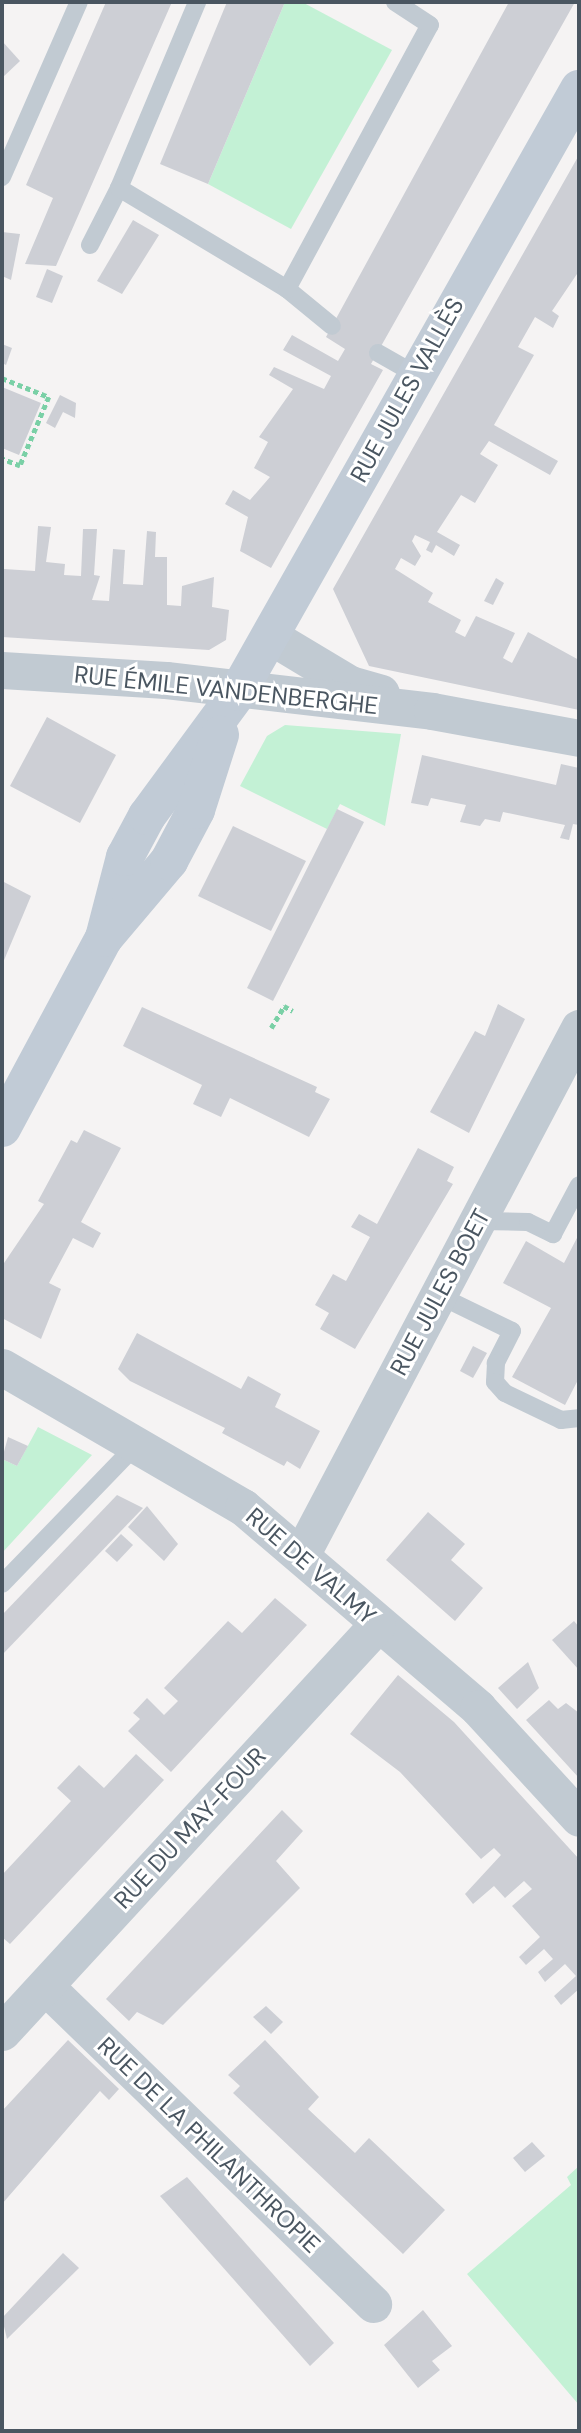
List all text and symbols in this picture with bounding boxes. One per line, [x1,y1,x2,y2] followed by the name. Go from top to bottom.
[344,293,470,487] street label: RUE JULES VALLÈS
[73,660,379,720] street label: RUE ÉMILE VANDENBERGHE
[384,1204,496,1380] street label: RUE JULES BOET
[240,1502,382,1630] street label: RUE DE VALMY
[108,1741,272,1915] street label: RUE DU MAY-FOUR
[92,2031,326,2259] street label: RUE DE LA PHILANTHROPIE

